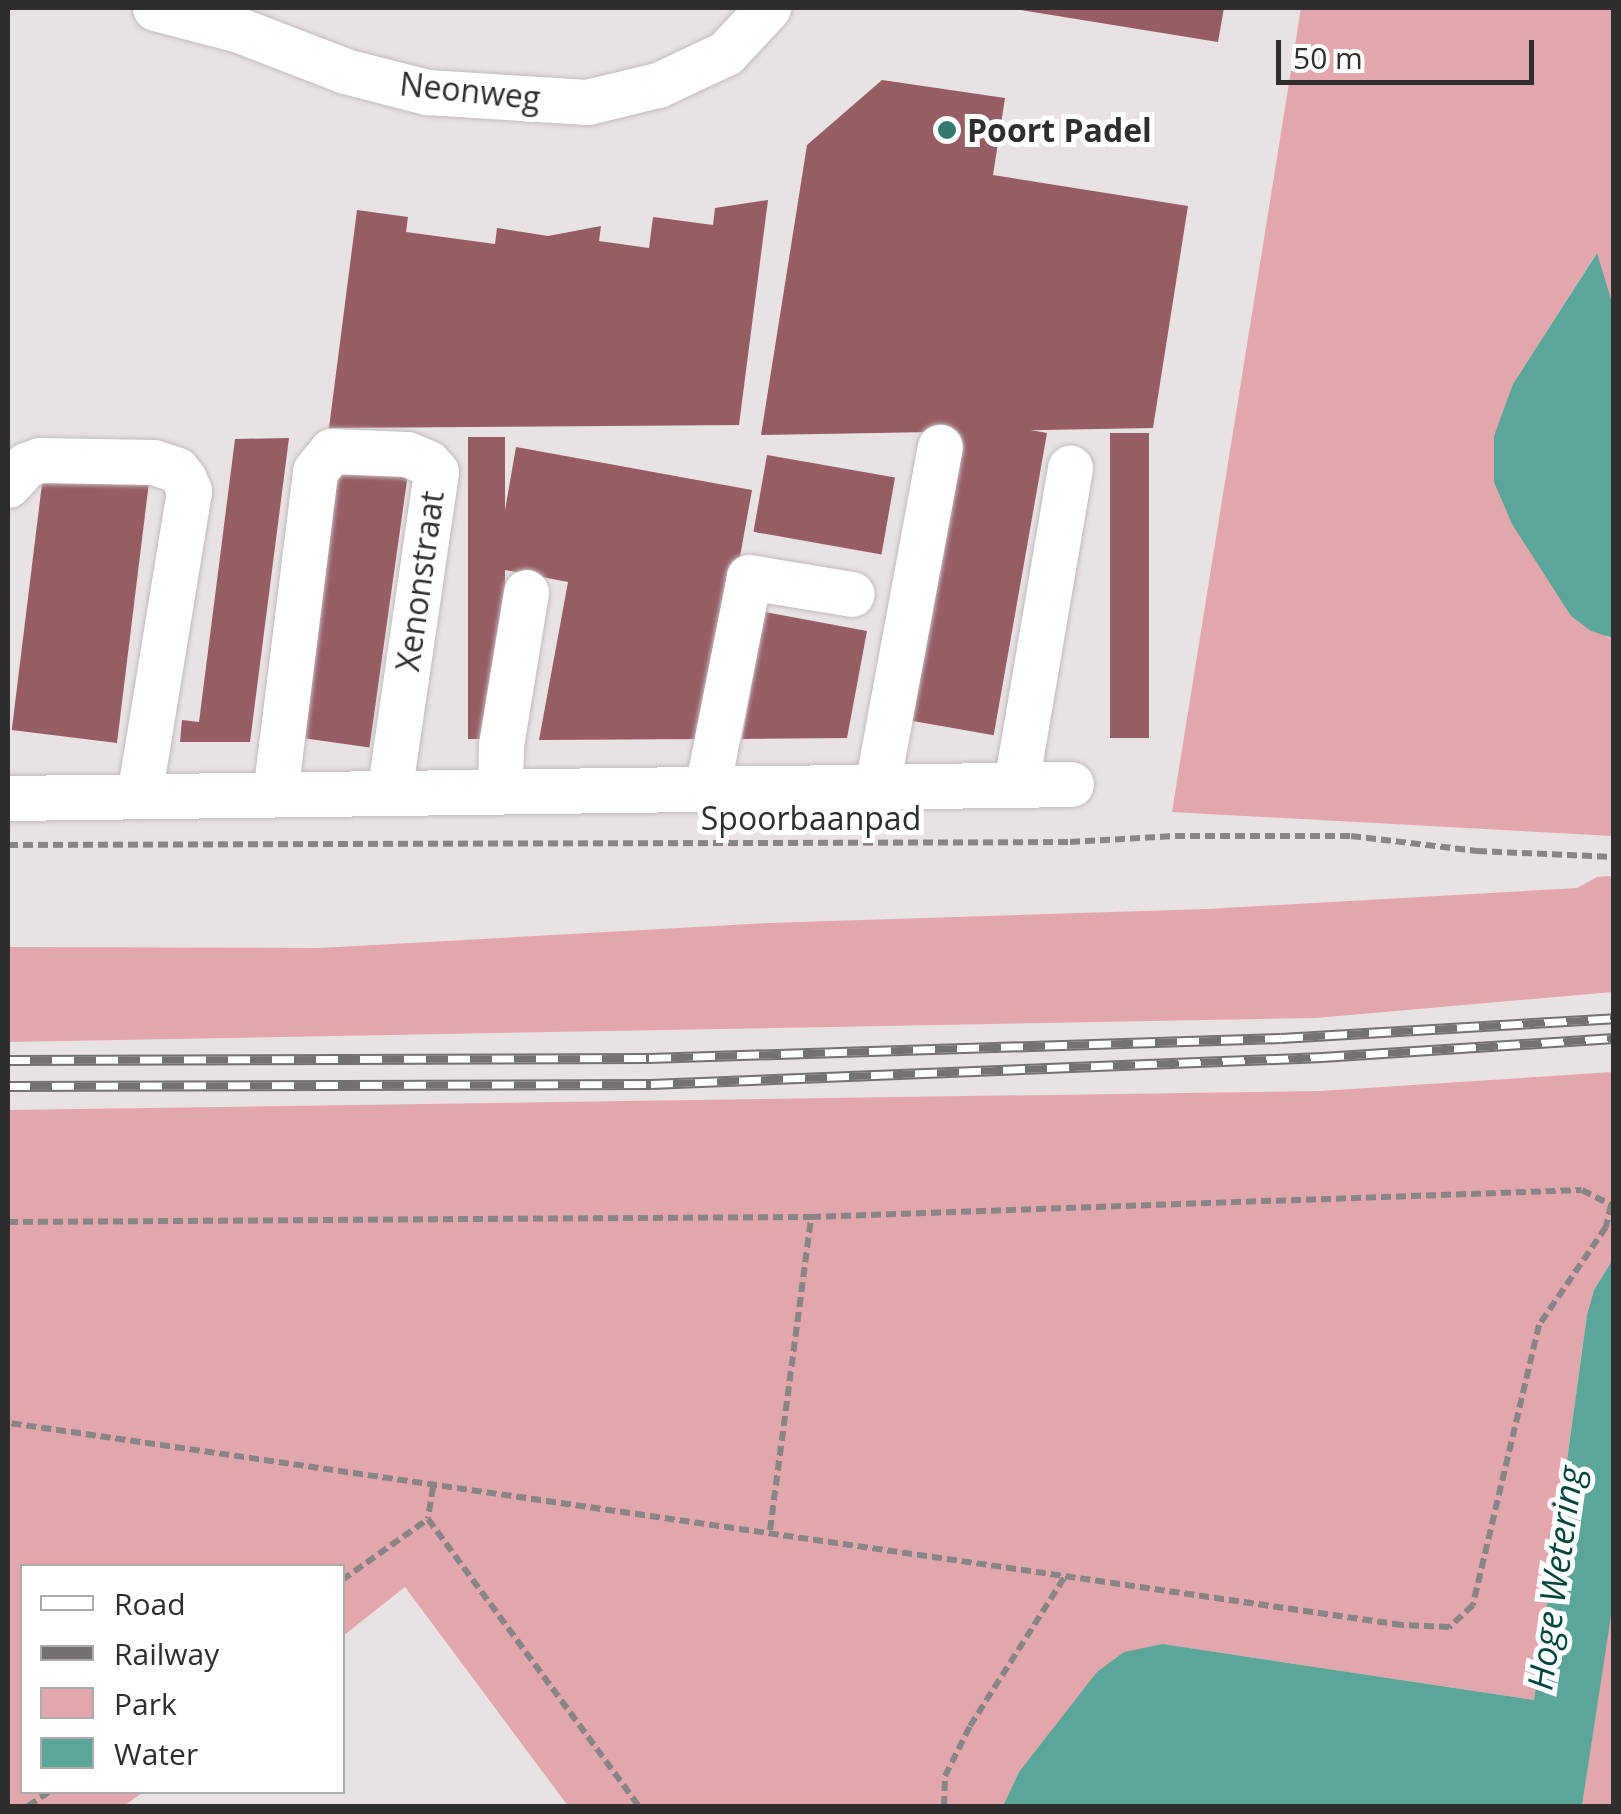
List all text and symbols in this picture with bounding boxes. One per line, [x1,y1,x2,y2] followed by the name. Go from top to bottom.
[1281,20,1538,82] scale bar
[1293,37,1363,78] text: 50 m
[398,65,542,117] street label: Neonweg
[967,111,1152,149] place label: Poort Padel
[936,119,958,141] marker: Poort Padel
[388,488,452,674] street label: Xenonstraat
[701,799,921,837] street label: Spoorbaanpad
[1519,1463,1591,1693] water label: Hoge Wetering
[20,1564,345,1794] legend
[114,1583,186,1624] text: Road
[114,1633,219,1674] text: Railway
[114,1683,177,1724] text: Park
[114,1733,198,1774] text: Water

